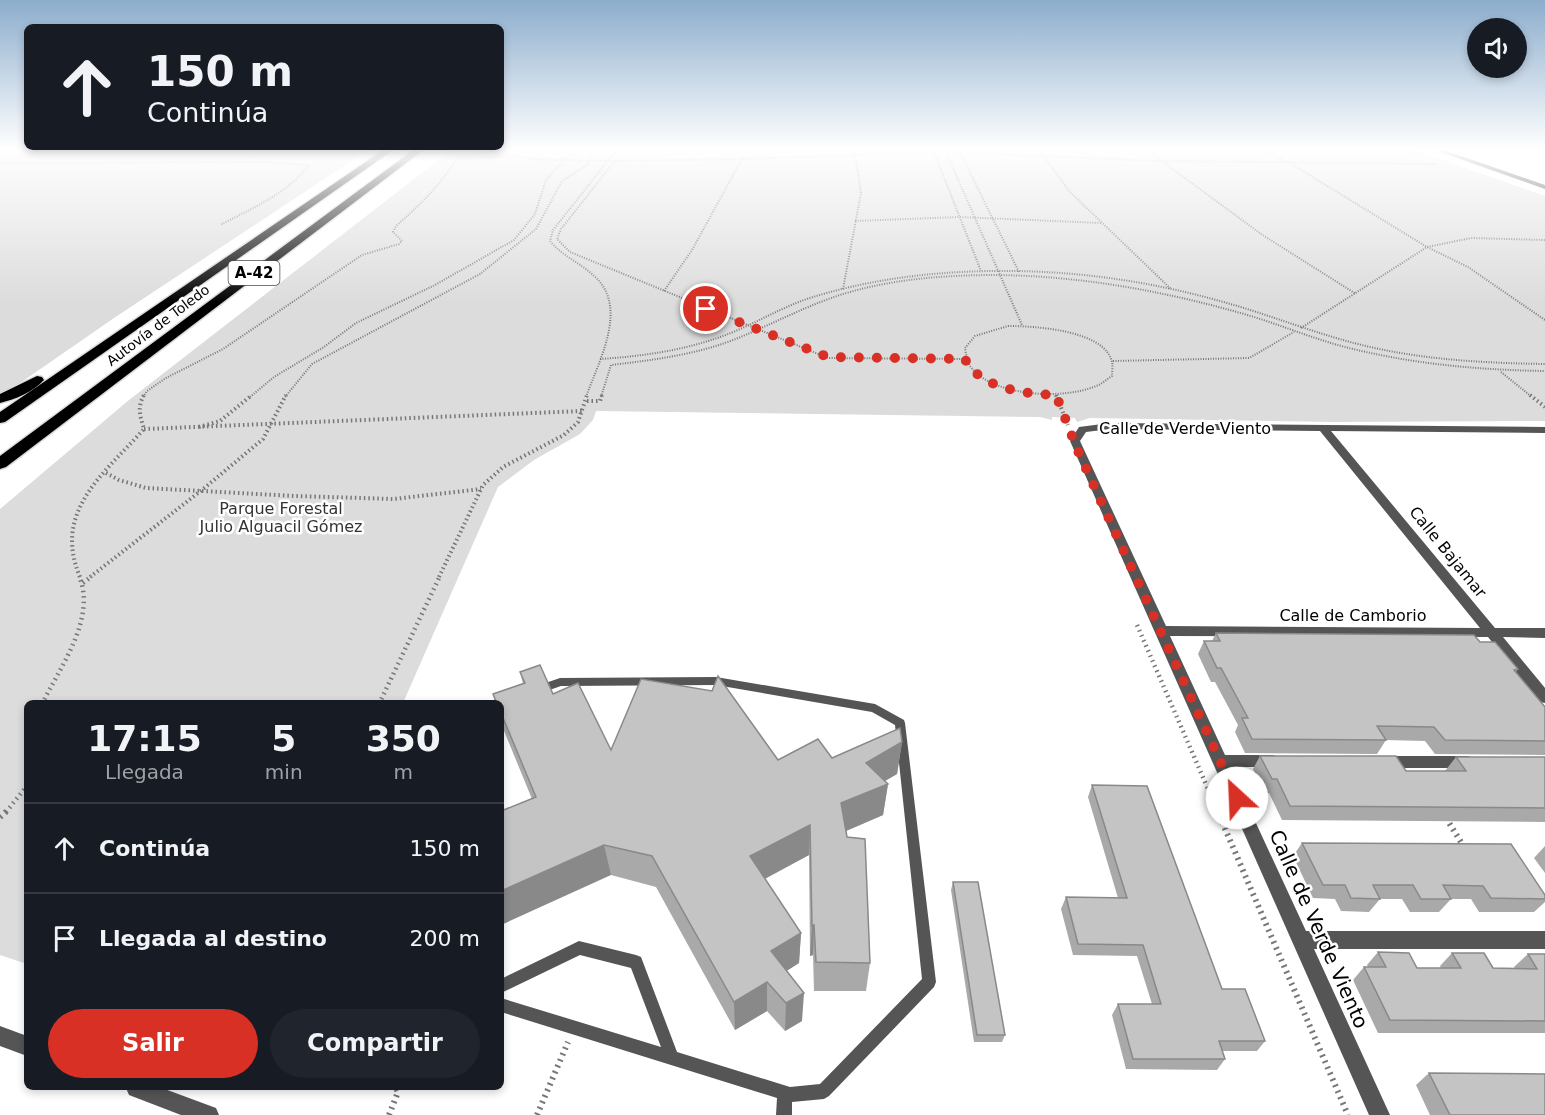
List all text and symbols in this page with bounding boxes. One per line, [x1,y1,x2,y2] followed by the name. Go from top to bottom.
[1467,18,1527,78] map controls
[1467,18,1527,78] button: sound
[147,47,293,96] text: 150 m
[48,48,126,126] icon: ahead
[147,97,268,128] text: Continúa
[228,261,280,285] road number: A-42
[104,281,212,369] street label: Autovía de Toledo
[680,283,731,334] pin
[689,292,722,325] icon: arrive
[1099,419,1271,438] street label: Calle de Verde Viento
[199,499,362,536] park label: Parque Forestal Julio Alguacil Gómez
[1405,503,1491,602] street label: Calle Bajamar
[1279,606,1427,625] street label: Calle de Camborio
[87,718,202,759] text: 17:15
[271,718,296,759] text: 5
[366,718,441,759] text: 350
[105,760,184,784] text: Llegada
[265,760,303,784] text: min
[394,760,413,784] text: m
[1205,766,1269,830] position arrow
[1264,826,1374,1032] street label: Calle de Verde Viento
[48,832,81,865] icon: ahead
[99,836,210,861] text: Continúa
[410,836,480,861] text: 150 m
[48,922,81,955] icon: arrive
[99,926,327,951] text: Llegada al destino
[410,926,480,951] text: 200 m
[48,1009,258,1078] button: Salir
[270,1009,480,1078] button: Compartir

